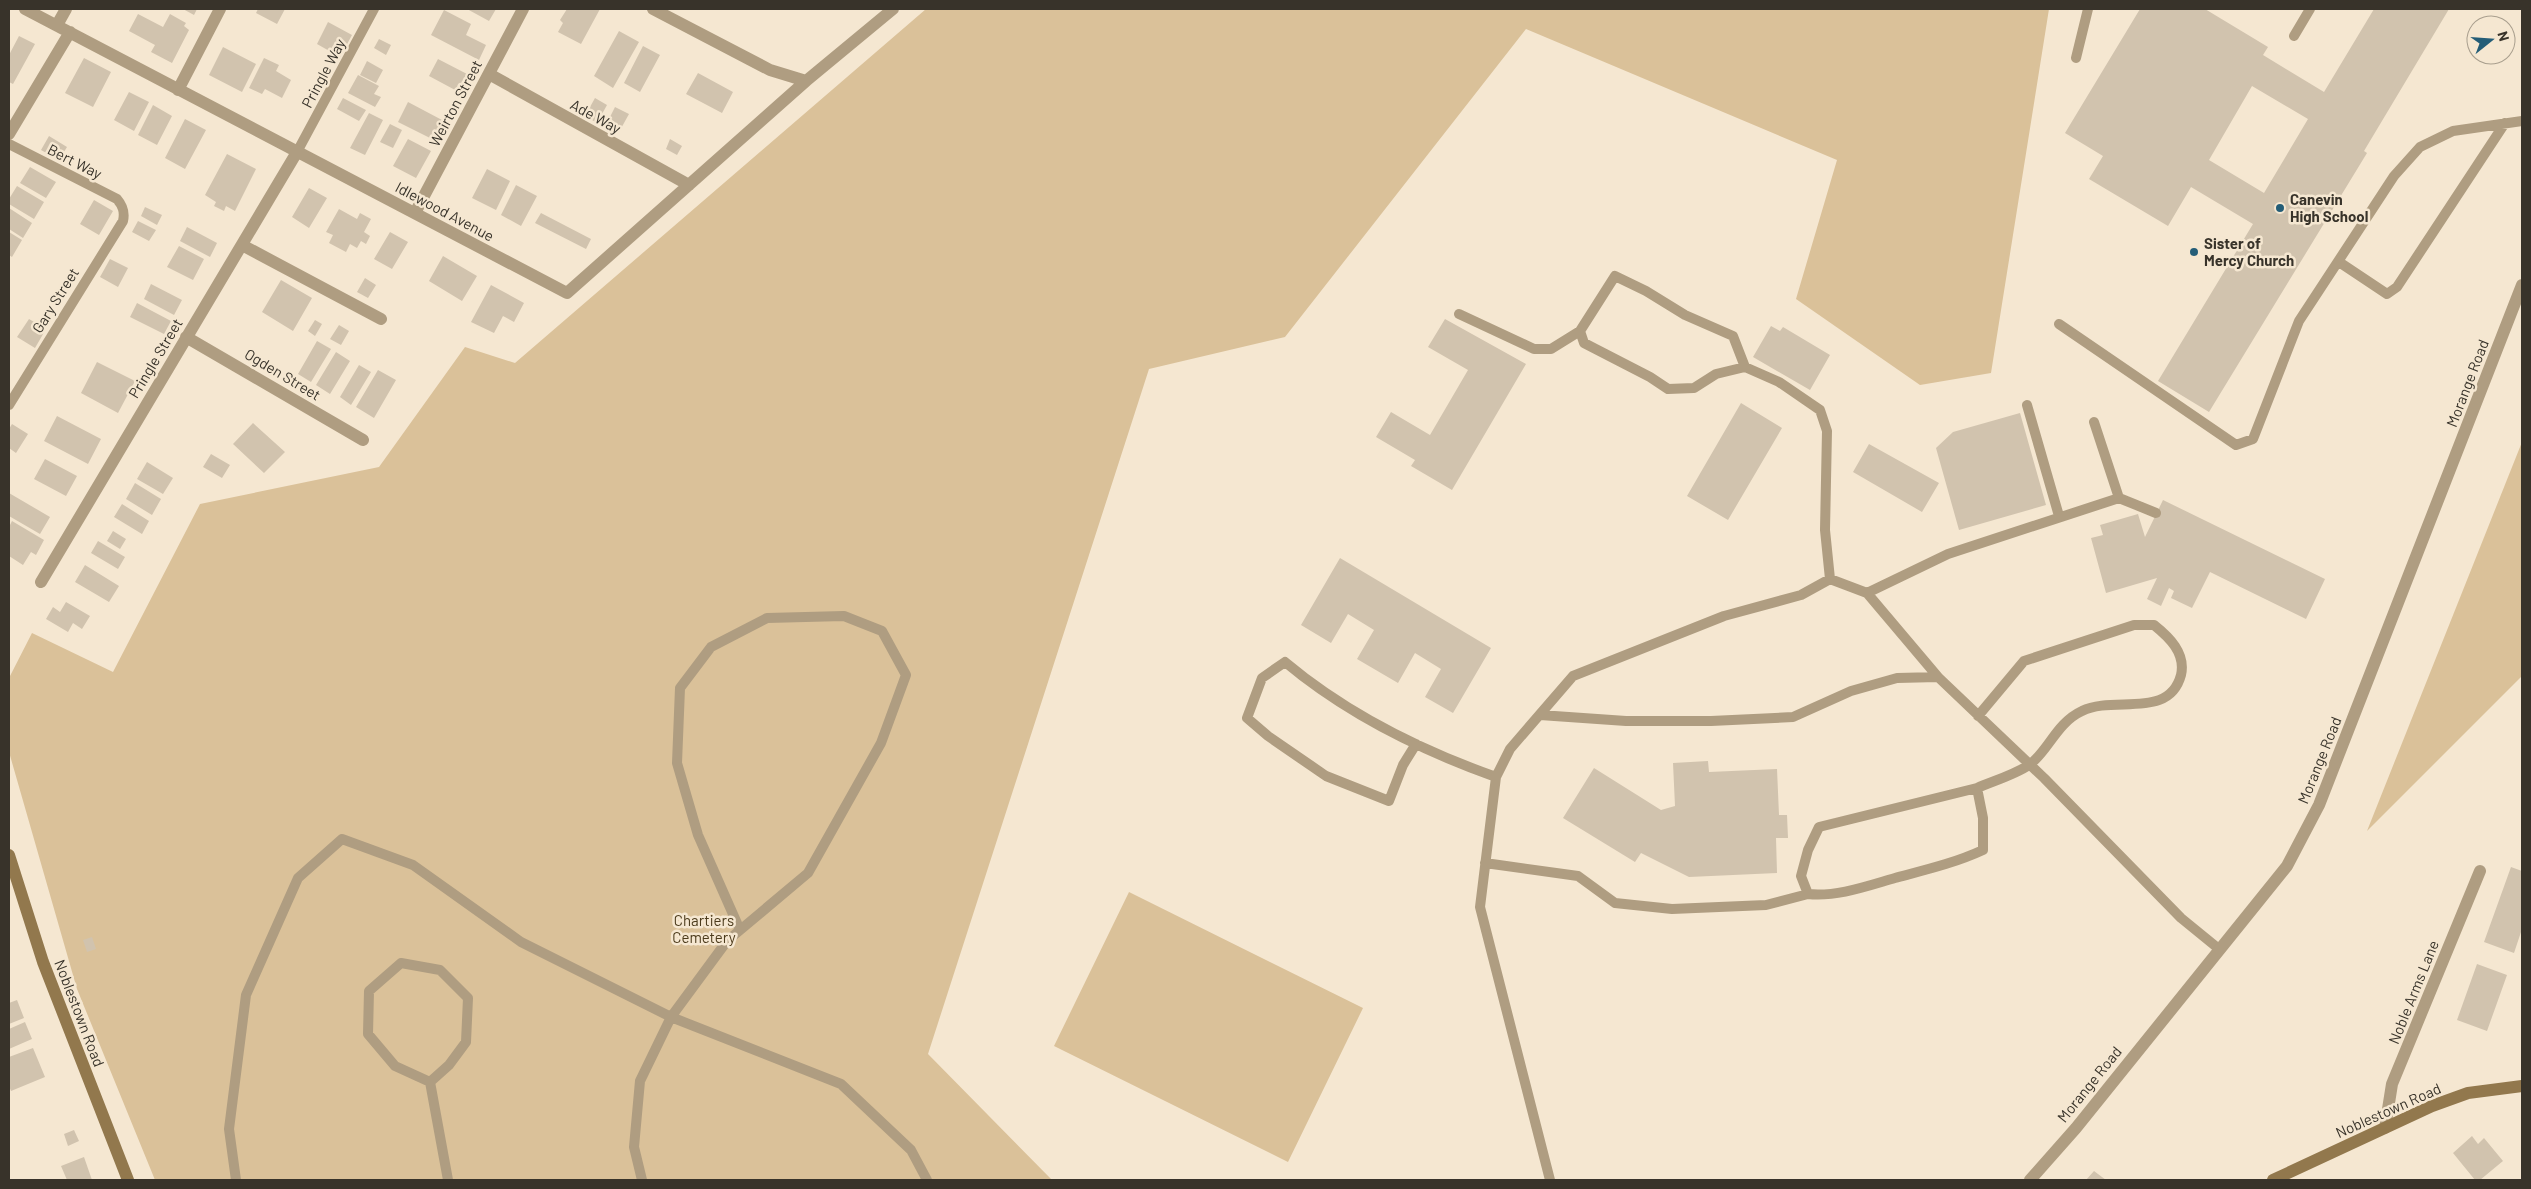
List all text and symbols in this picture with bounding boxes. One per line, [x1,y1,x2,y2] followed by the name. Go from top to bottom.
[2466,15,2516,65] north arrow
[2494,29,2513,43] text: N
[297,35,349,111] street label: Pringle Way
[425,57,485,149] street label: Weirton Street
[568,95,625,137] street label: Ade Way
[45,140,105,182] street label: Bert Way
[393,177,497,245] street label: Idlewood Avenue
[2290,190,2368,225] place label: Canevin High School
[2274,202,2286,214] marker: Canevin High School
[2204,234,2294,269] place label: Sister of Mercy Church
[2188,246,2200,258] marker: Sister of Mercy Church
[28,264,82,336] street label: Gary Street
[124,315,186,401] street label: Pringle Street
[2442,337,2492,429] street label: Morange Road
[242,344,324,404] street label: Ogden Street
[2293,714,2345,806] street label: Morange Road
[672,911,736,946] park label: Chartiers Cemetery
[2384,937,2442,1047] street label: Noble Arms Lane
[51,957,109,1069] street label: Noblestown Road
[2053,1042,2125,1126] street label: Morange Road
[2333,1079,2443,1141] street label: Noblestown Road

